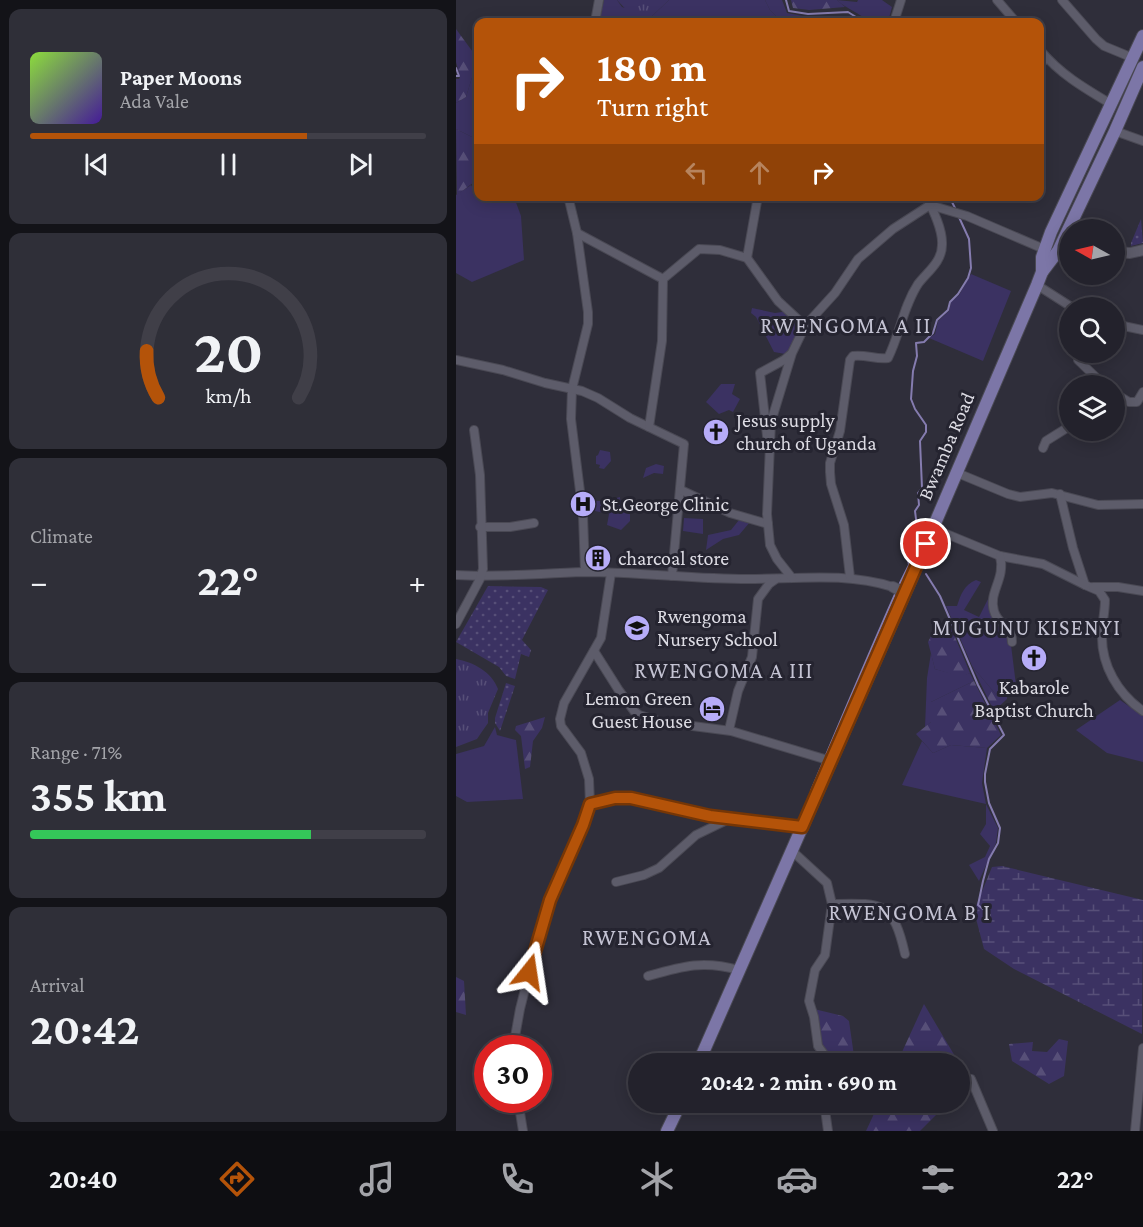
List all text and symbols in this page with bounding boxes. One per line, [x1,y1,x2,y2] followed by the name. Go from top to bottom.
[498,42,576,120] icon: right
[597,43,706,90] text: 180 m
[120,65,242,90] text: Paper Moons
[120,90,189,112] text: Ada Vale
[597,92,708,122] text: Turn right
[80,148,113,181] icon: previous
[212,148,245,181] icon: pause
[344,148,377,181] icon: next
[680,156,713,189] icon: left
[743,156,776,189] icon: ahead
[806,156,839,189] icon: right
[1059,219,1125,285] north arrow
[1059,219,1125,441] map controls
[1059,297,1125,363] button: search
[760,313,932,338] district label: RWENGOMA A II
[193,316,263,385] text: 20
[1059,375,1125,441] button: layers
[205,385,252,409] text: km/h
[913,388,979,503] street label: Bwamba Road
[734,409,876,455] place label: Jesus supply church of Uganda
[701,417,731,447] church icon: Jesus supply church of Uganda
[568,489,598,519] hospital icon: St.George Clinic
[602,493,730,516] place label: St.George Clinic
[900,518,951,569] pin
[30,525,93,547] text: Climate
[909,527,942,560] icon: arrive
[583,543,613,573] building icon: charcoal store
[618,547,729,569] place label: charcoal store
[197,555,259,605] text: 22°
[30,563,47,600] text: −
[409,563,426,600] text: +
[657,605,778,651] place label: Rwengoma Nursery School
[622,613,652,643] school or university icon: Rwengoma Nursery School
[933,615,1121,640] district label: MUGUNU KISENYI
[1019,643,1049,673] church icon: Kabarole Baptist Church
[634,658,814,683] district label: RWENGOMA A III
[974,676,1094,722] place label: Kabarole Baptist Church
[585,687,692,732] place label: Lemon Green Guest House
[697,694,727,724] hotel icon: Lemon Green Guest House
[30,741,122,763] text: Range · 71%
[30,771,167,821] text: 355 km
[829,900,991,925] district label: RWENGOMA B I
[582,925,712,950] district label: RWENGOMA
[497,940,561,1004] position arrow
[30,974,84,996] text: Arrival
[30,1004,140,1054] text: 20:42
[474,1035,552,1113] speed limit sign: 30
[701,1070,897,1095] text: 20:42 · 2 min · 690 m
[216,1158,258,1200] icon: directions
[356,1158,398,1200] icon: music
[496,1158,538,1200] icon: phone
[636,1158,678,1200] icon: climate
[776,1158,818,1200] icon: car
[917,1158,959,1200] icon: filters
[49,1164,118,1194] text: 20:40
[1057,1164,1094,1194] text: 22°

